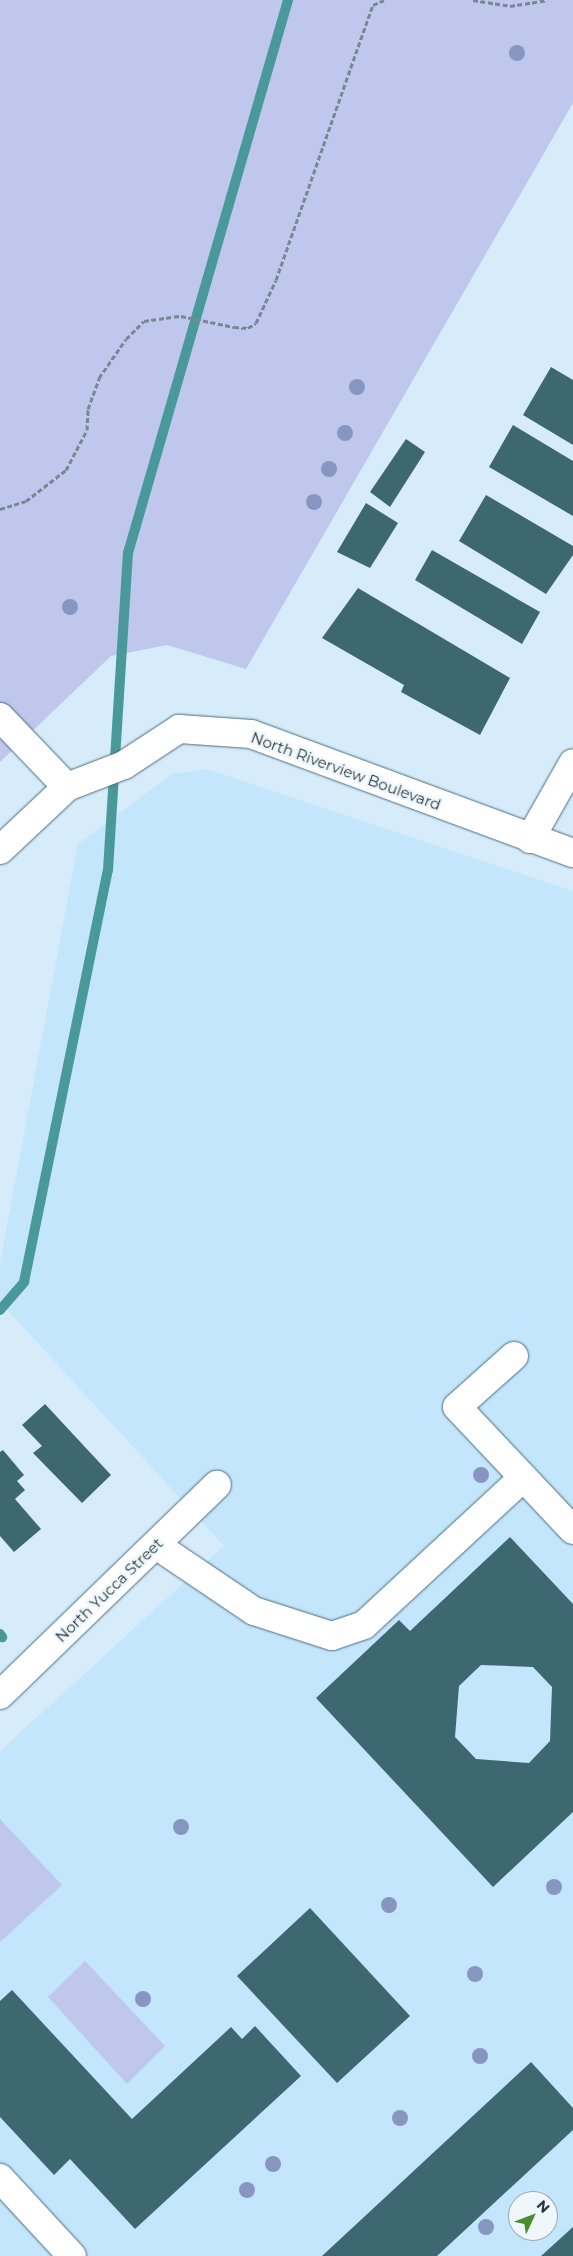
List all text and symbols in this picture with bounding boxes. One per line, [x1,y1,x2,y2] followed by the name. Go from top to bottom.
[249,728,443,814] street label: North Riverview Boulevard
[52,1534,166,1646] street label: North Yucca Street
[508,2191,558,2241] north arrow
[533,2196,554,2217] text: N

